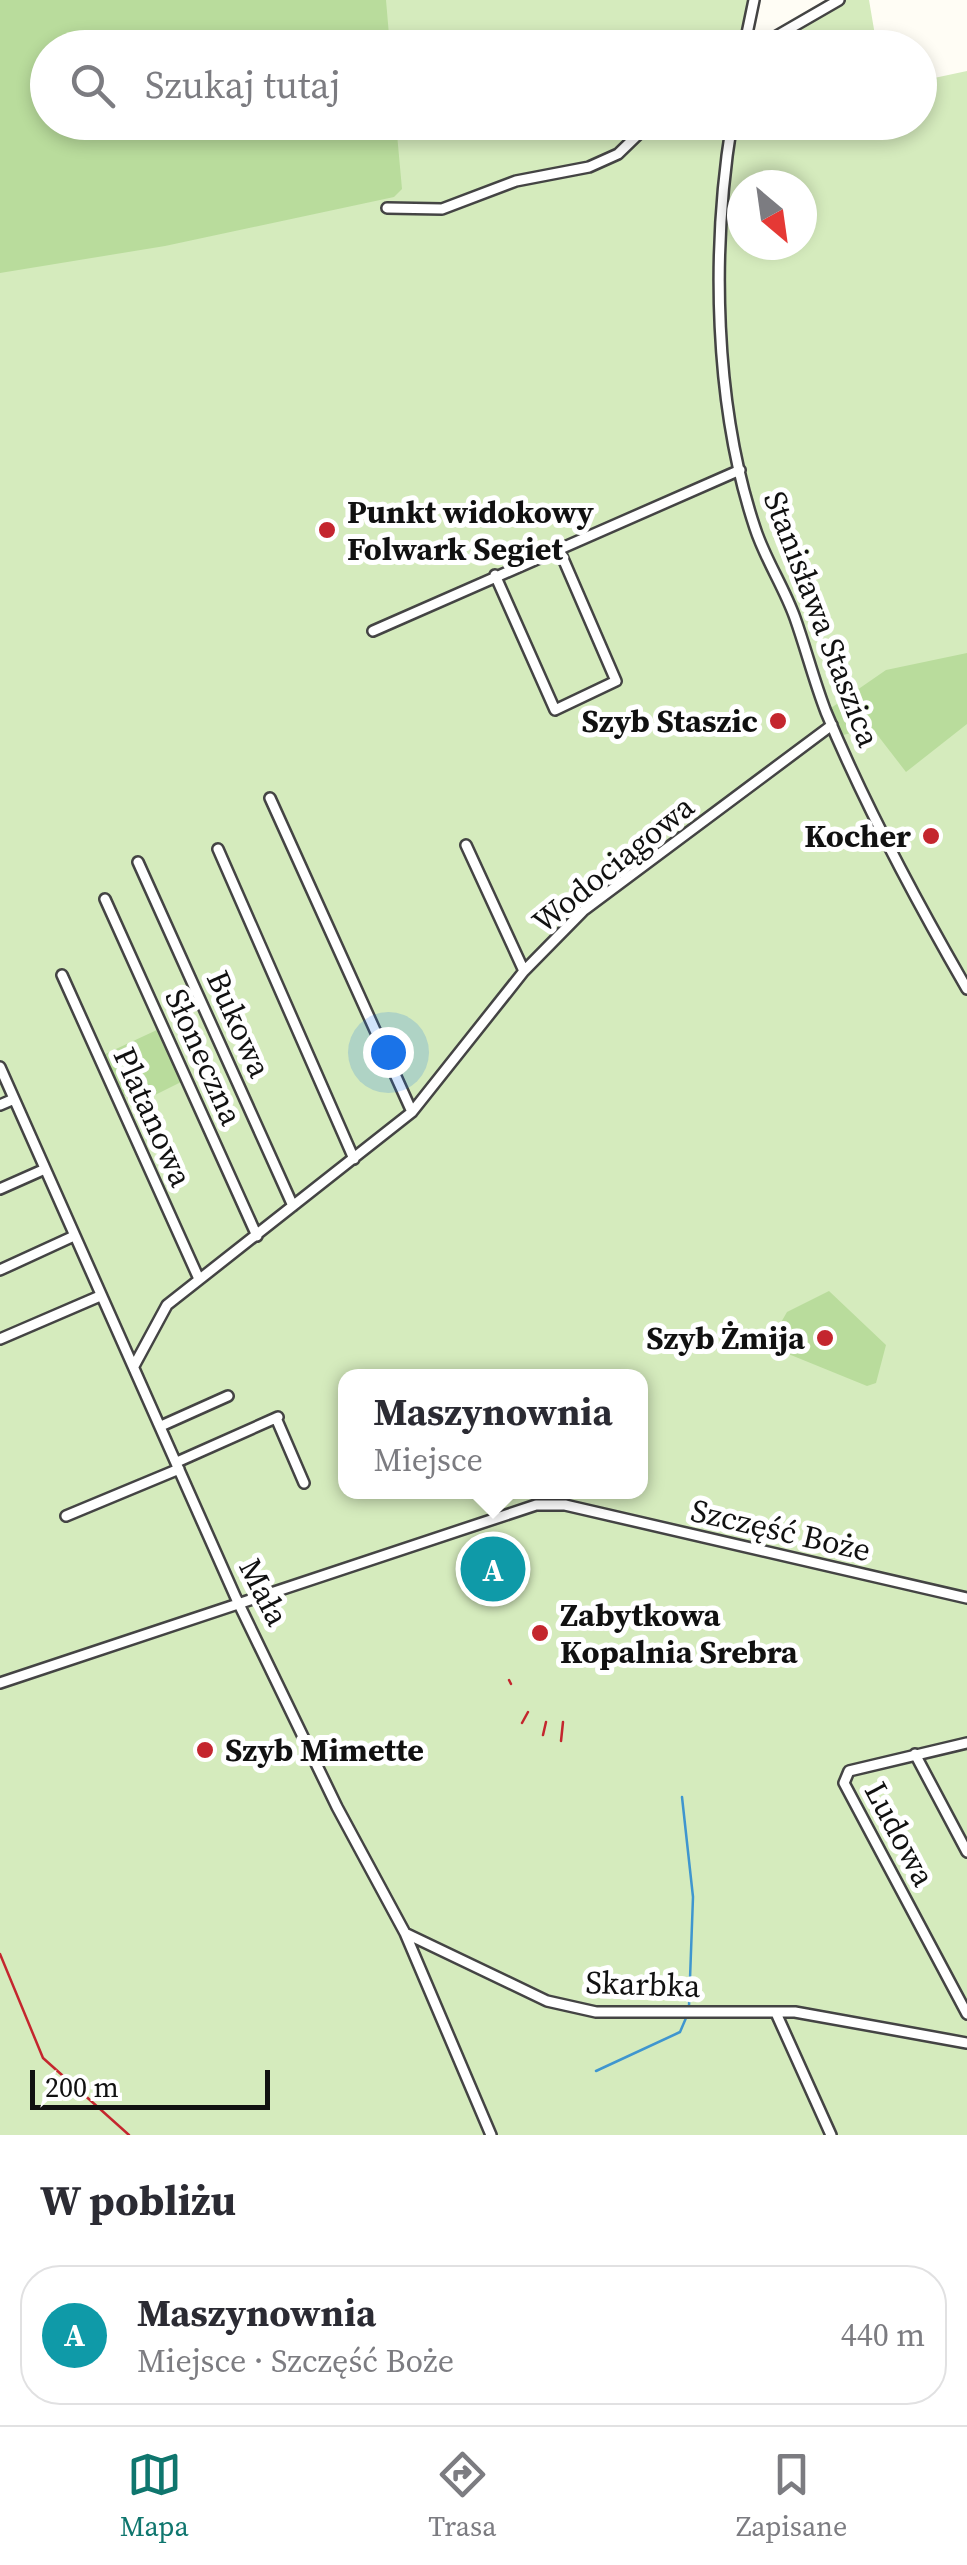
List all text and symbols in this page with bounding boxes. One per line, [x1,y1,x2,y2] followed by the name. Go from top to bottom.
[30,30,937,140] search box
[65,58,120,113] icon: search
[145,59,340,111] text: Szukaj tutaj
[727,170,817,260] north arrow
[753,485,891,754] street label: Stanisława Staszica
[347,490,594,571] place label: Punkt widokowy Folwark Segiet
[316,519,338,541] marker: Punkt widokowy Folwark Segiet
[582,699,758,743] place label: Szyb Staszic
[767,710,789,732] marker: Szyb Staszic
[523,784,704,943] street label: Wodociągowa
[804,814,911,858] place label: Kocher
[920,825,942,847] marker: Kocher
[196,964,282,1085] street label: Bukowa
[154,982,254,1133] street label: Słoneczna
[363,1027,414,1078] your location
[103,1040,203,1194] street label: Platanowa
[646,1316,806,1360] place label: Szyb Żmija
[814,1327,836,1349] marker: Szyb Żmija
[338,1369,648,1499] popup
[373,1386,613,1438] text: Maszynownia
[373,1438,483,1482] text: Miejsce
[687,1488,875,1572] street label: Szczęść Boże
[460,1532,526,1606] pin: A
[229,1551,300,1634] street label: Mała
[560,1593,799,1674] place label: Zabytkowa Kopalnia Srebra
[529,1622,551,1644] marker: Zabytkowa Kopalnia Srebra
[225,1728,424,1772] place label: Szyb Mimette
[194,1739,216,1761] marker: Szyb Mimette
[854,1774,946,1895] street label: Ludowa
[585,1960,702,2008] street label: Skarbka
[30,2065,270,2110] scale bar
[45,2068,119,2106] text: 200 m
[40,2171,236,2229] text: W pobliżu
[137,2287,376,2339] text: Maszynownia
[64,2313,85,2357] text: A
[841,2313,925,2357] text: 440 m
[137,2339,454,2383] text: Miejsce · Szczęść Boże
[120,2447,189,2545] tab: Mapa
[428,2447,496,2545] tab: Trasa
[736,2447,847,2545] tab: Zapisane

